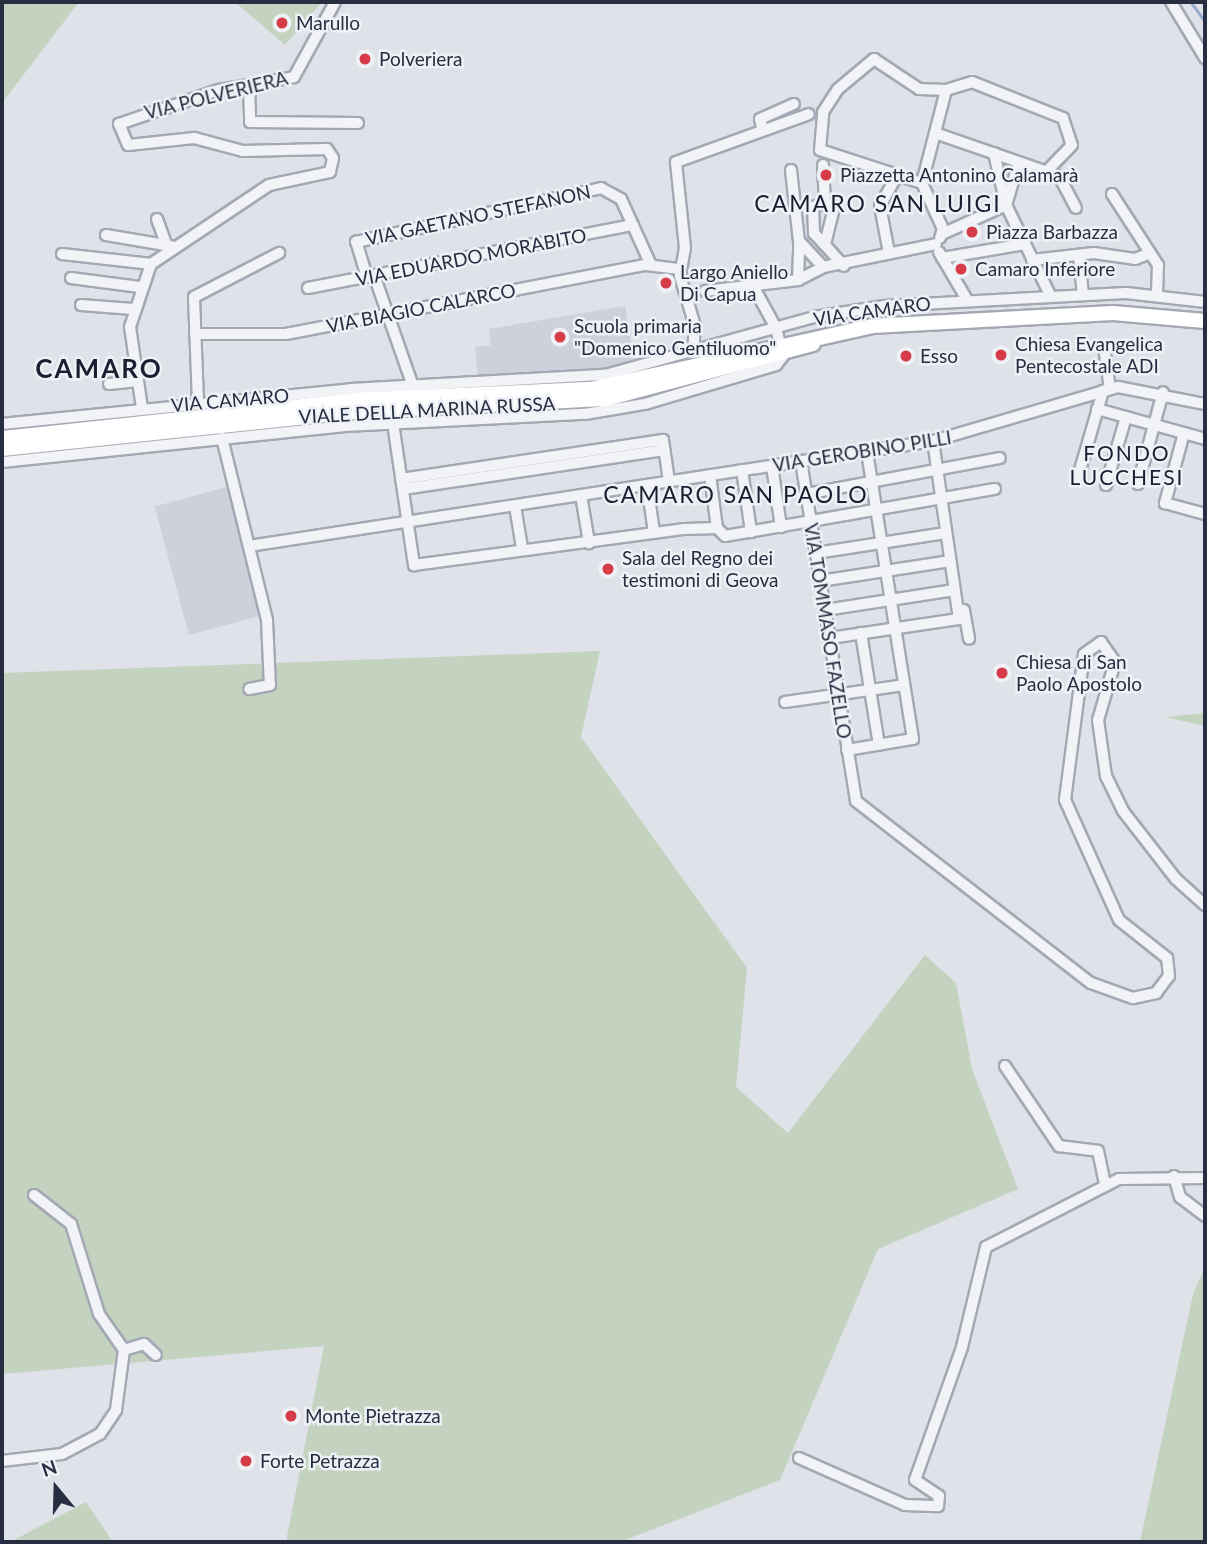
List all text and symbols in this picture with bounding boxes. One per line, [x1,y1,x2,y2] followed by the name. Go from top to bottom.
[296,12,360,34] place label: Marullo
[274,15,290,31] marker: Marullo
[379,48,462,70] place label: Polveriera
[357,51,373,67] marker: Polveriera
[142,66,290,124] street label: VIA POLVERIERA
[840,164,1079,186] place label: Piazzetta Antonino Calamarà
[818,167,834,183] marker: Piazzetta Antonino Calamarà
[363,180,593,250] street label: VIA GAETANO STEFANON
[756,189,1000,217] district label: CAMARO SAN LUIGI
[986,221,1118,243] place label: Piazza Barbazza
[353,223,589,291] street label: VIA EDUARDO MORABITO
[964,224,980,240] marker: Piazza Barbazza
[975,258,1115,280] place label: Camaro Inferiore
[680,261,789,305] place label: Largo Aniello Di Capua
[953,261,969,277] marker: Camaro Inferiore
[658,275,674,291] marker: Largo Aniello Di Capua
[324,278,518,338] street label: VIA BIAGIO CALARCO
[812,291,932,331] street label: VIA CAMARO
[574,315,776,359] place label: Scuola primaria "Domenico Gentiluomo"
[552,329,568,345] marker: Scuola primaria "Domenico Gentiluomo"
[1015,333,1163,377] place label: Chiesa Evangelica Pentecostale ADI
[920,345,958,367] place label: Esso
[993,347,1009,363] marker: Chiesa Evangelica Pentecostale ADI
[898,348,914,364] marker: Esso
[36,353,162,385] district label: CAMARO
[170,383,290,417] street label: VIA CAMARO
[297,392,557,428] street label: VIALE DELLA MARINA RUSSA
[771,426,953,476] street label: VIA GEROBINO PILLI
[1071,440,1183,490] district label: FONDO LUCCHESI
[605,480,867,508] district label: CAMARO SAN PAOLO
[800,521,856,741] street label: VIA TOMMASO FAZELLO
[622,547,779,591] place label: Sala del Regno dei testimoni di Geova
[600,561,616,577] marker: Sala del Regno dei testimoni di Geova
[1016,651,1143,695] place label: Chiesa di San Paolo Apostolo
[994,665,1010,681] marker: Chiesa di San Paolo Apostolo
[305,1405,441,1427] place label: Monte Pietrazza
[283,1408,299,1424] marker: Monte Pietrazza
[260,1450,380,1472] place label: Forte Petrazza
[21,1453,91,1523] north arrow
[238,1453,254,1469] marker: Forte Petrazza
[38,1454,60,1481] text: N

